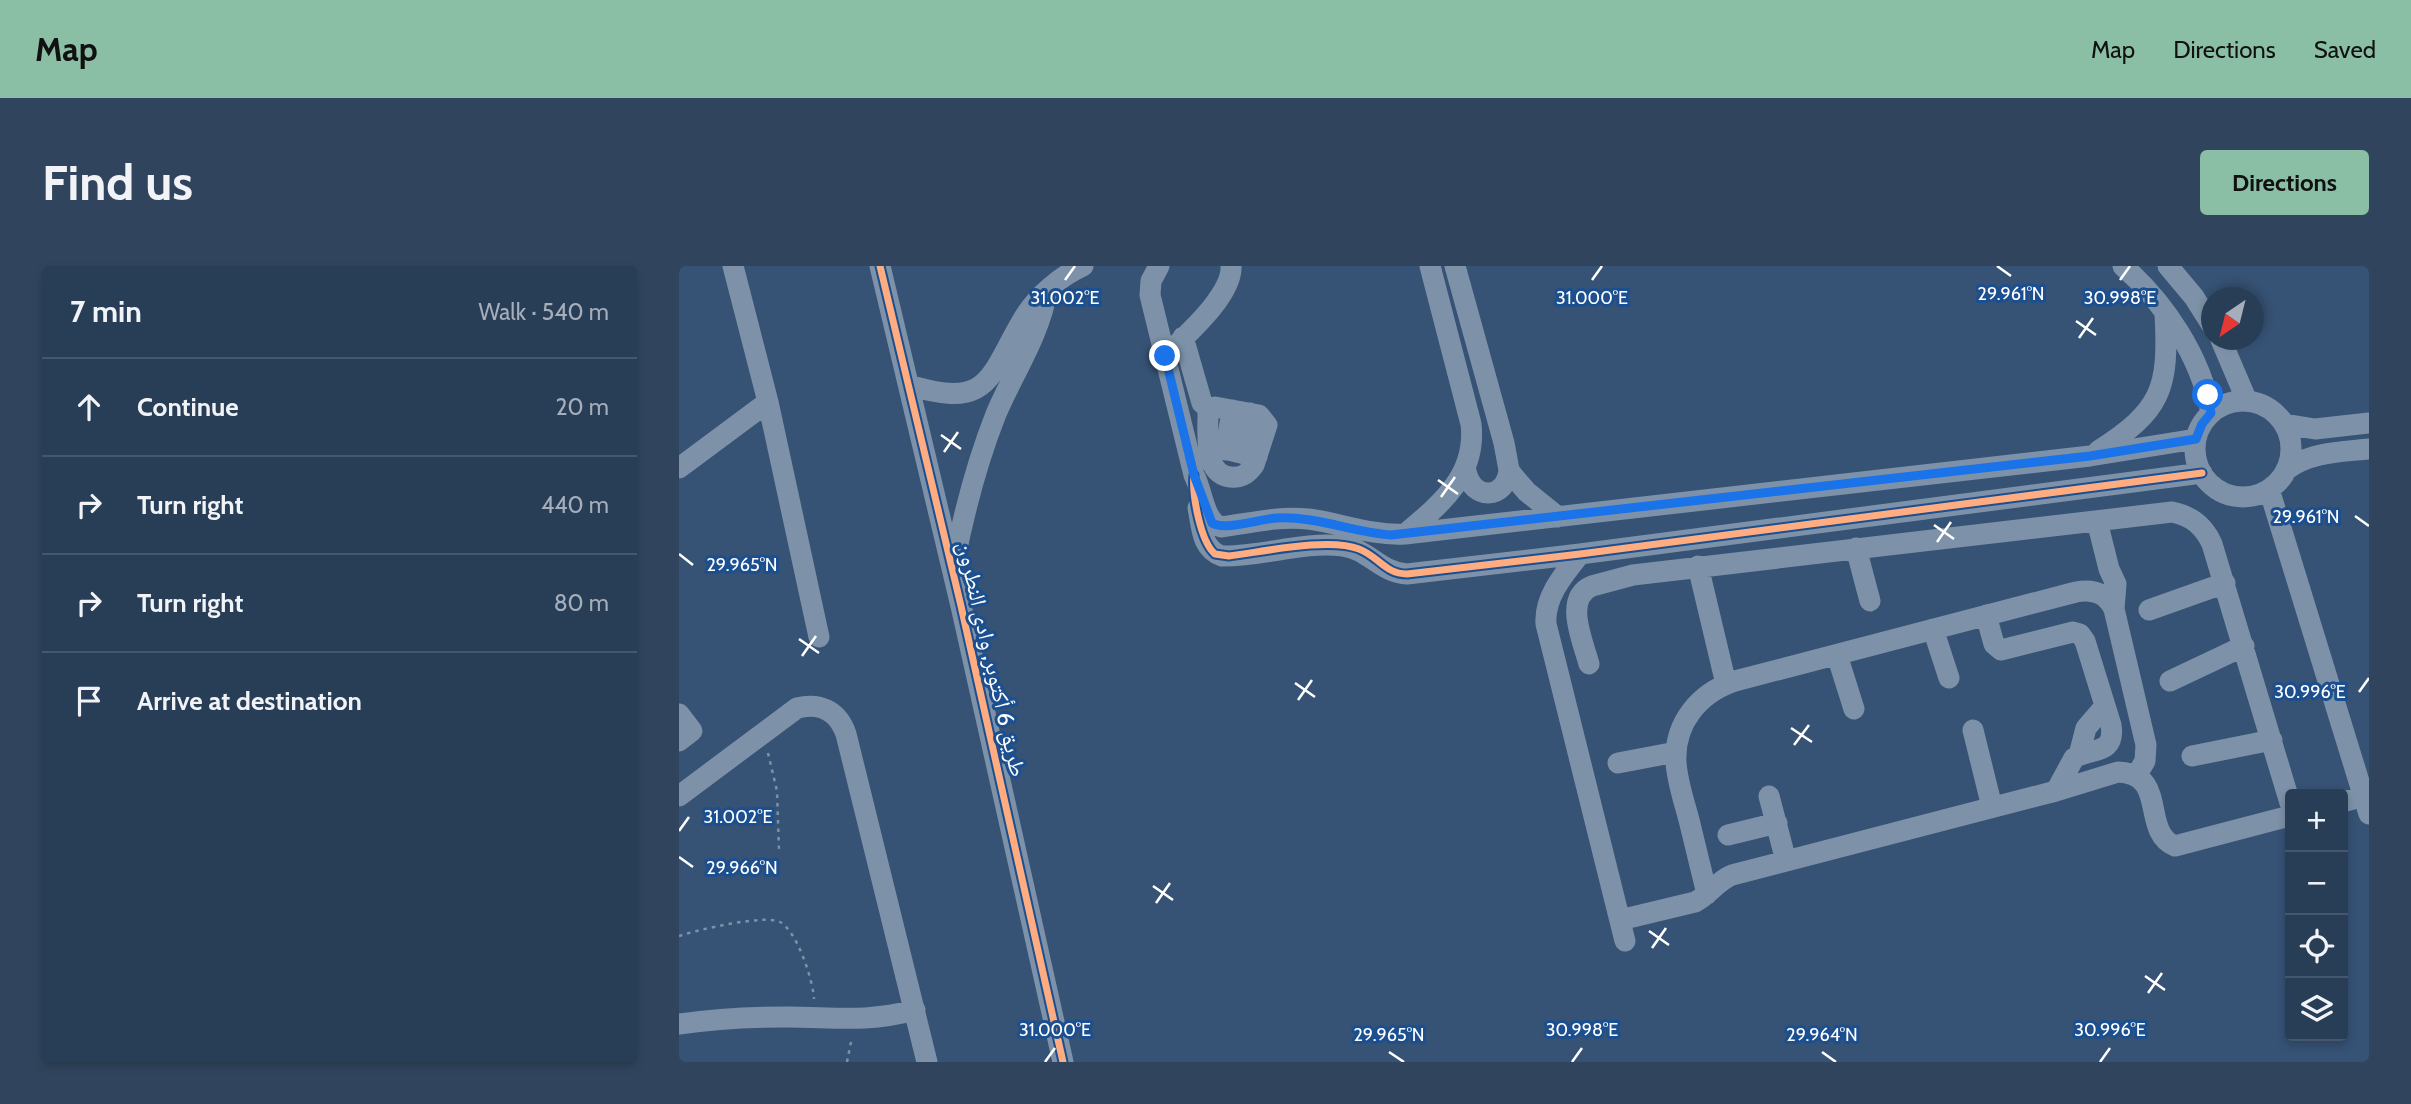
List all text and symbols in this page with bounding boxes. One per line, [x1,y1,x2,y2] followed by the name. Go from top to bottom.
[35,29,98,69] text: Map
[2091,35,2135,64] text: Map
[2173,35,2276,64] text: Directions
[2314,35,2376,64] text: Saved
[2200,150,2369,215] button: Directions
[42,153,193,212] text: Find us
[1977,283,2045,305] text: 29.961°N
[1031,287,1099,309] text: 31.002°E
[1556,287,1628,309] text: 31.000°E
[2084,287,2156,309] text: 30.998°E
[2201,287,2264,350] north arrow
[70,293,142,330] text: 7 min
[478,298,609,326] text: Walk · 540 m
[1149,340,1180,371] route end
[2192,379,2223,410] route start
[70,388,108,426] icon: ahead
[137,391,239,423] text: Continue
[556,393,609,421] text: 20 m
[70,486,108,524] icon: right
[137,489,243,521] text: Turn right
[541,491,609,519] text: 440 m
[2272,506,2340,528] text: 29.961°N
[951,539,1033,779] street label: طريق 6 أكتوبر, وادى النطرون
[706,554,778,576] text: 29.965°N
[70,584,108,622] icon: right
[137,587,243,619] text: Turn right
[554,589,609,617] text: 80 m
[2274,681,2346,703] text: 30.996°E
[70,682,108,720] icon: arrive
[137,685,362,717] text: Arrive at destination
[2285,789,2348,1041] map controls
[2285,789,2348,852] button: +
[704,806,772,828] text: 31.002°E
[2285,852,2348,915] button: −
[706,857,778,879] text: 29.966°N
[2285,915,2348,978] button: locate
[2285,978,2348,1041] button: layers
[1019,1019,1091,1041] text: 31.000°E
[1546,1019,1618,1041] text: 30.998°E
[2074,1019,2146,1041] text: 30.996°E
[1353,1024,1425,1046] text: 29.965°N
[1786,1024,1858,1046] text: 29.964°N

